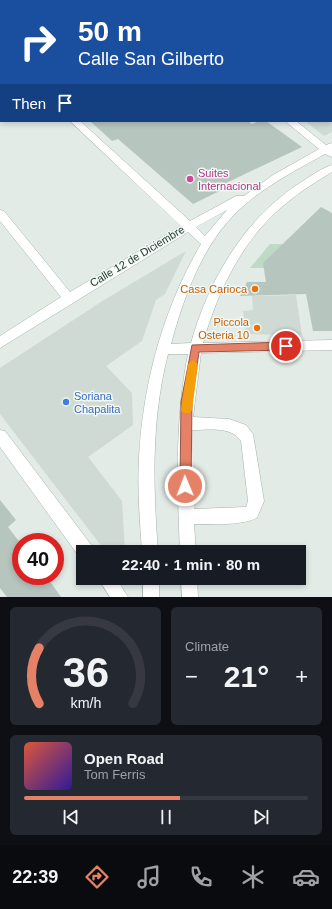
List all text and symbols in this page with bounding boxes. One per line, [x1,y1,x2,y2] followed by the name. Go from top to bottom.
[12,16,64,68] icon: right
[78,16,142,47] text: 50 m
[78,49,224,69] text: Calle San Gilberto
[54,92,76,114] icon: arrive
[12,95,46,112] text: Then
[198,167,261,192] place label: Suites Internacional
[185,174,195,184] marker: Suites Internacional
[88,223,186,289] street label: Calle 12 de Diciembre
[180,283,248,295] place label: Casa Carioca
[250,284,260,294] marker: Casa Carioca
[198,316,250,341] place label: Piccola Osteria 10
[252,323,262,333] marker: Piccola Osteria 10
[269,329,303,363] pin
[275,335,297,357] icon: arrive
[74,390,121,415] place label: Soriana Chapalita
[61,397,71,407] marker: Soriana Chapalita
[164,465,206,507] position arrow
[12,533,64,585] speed limit sign: 40
[122,556,260,573] text: 22:40 · 1 min · 80 m
[185,639,229,654] text: Climate
[62,649,109,696] text: 36
[224,660,269,693] text: 21°
[185,664,198,689] text: −
[295,664,308,689] text: +
[70,695,101,711] text: km/h
[84,750,164,767] text: Open Road
[84,767,145,782] text: Tom Ferris
[60,806,82,828] icon: previous
[155,806,177,828] icon: pause
[250,806,272,828] icon: next
[83,863,111,891] icon: directions
[135,863,163,891] icon: music
[187,863,215,891] icon: phone
[239,863,267,891] icon: climate
[292,863,320,891] icon: car
[12,867,58,887] text: 22:39

